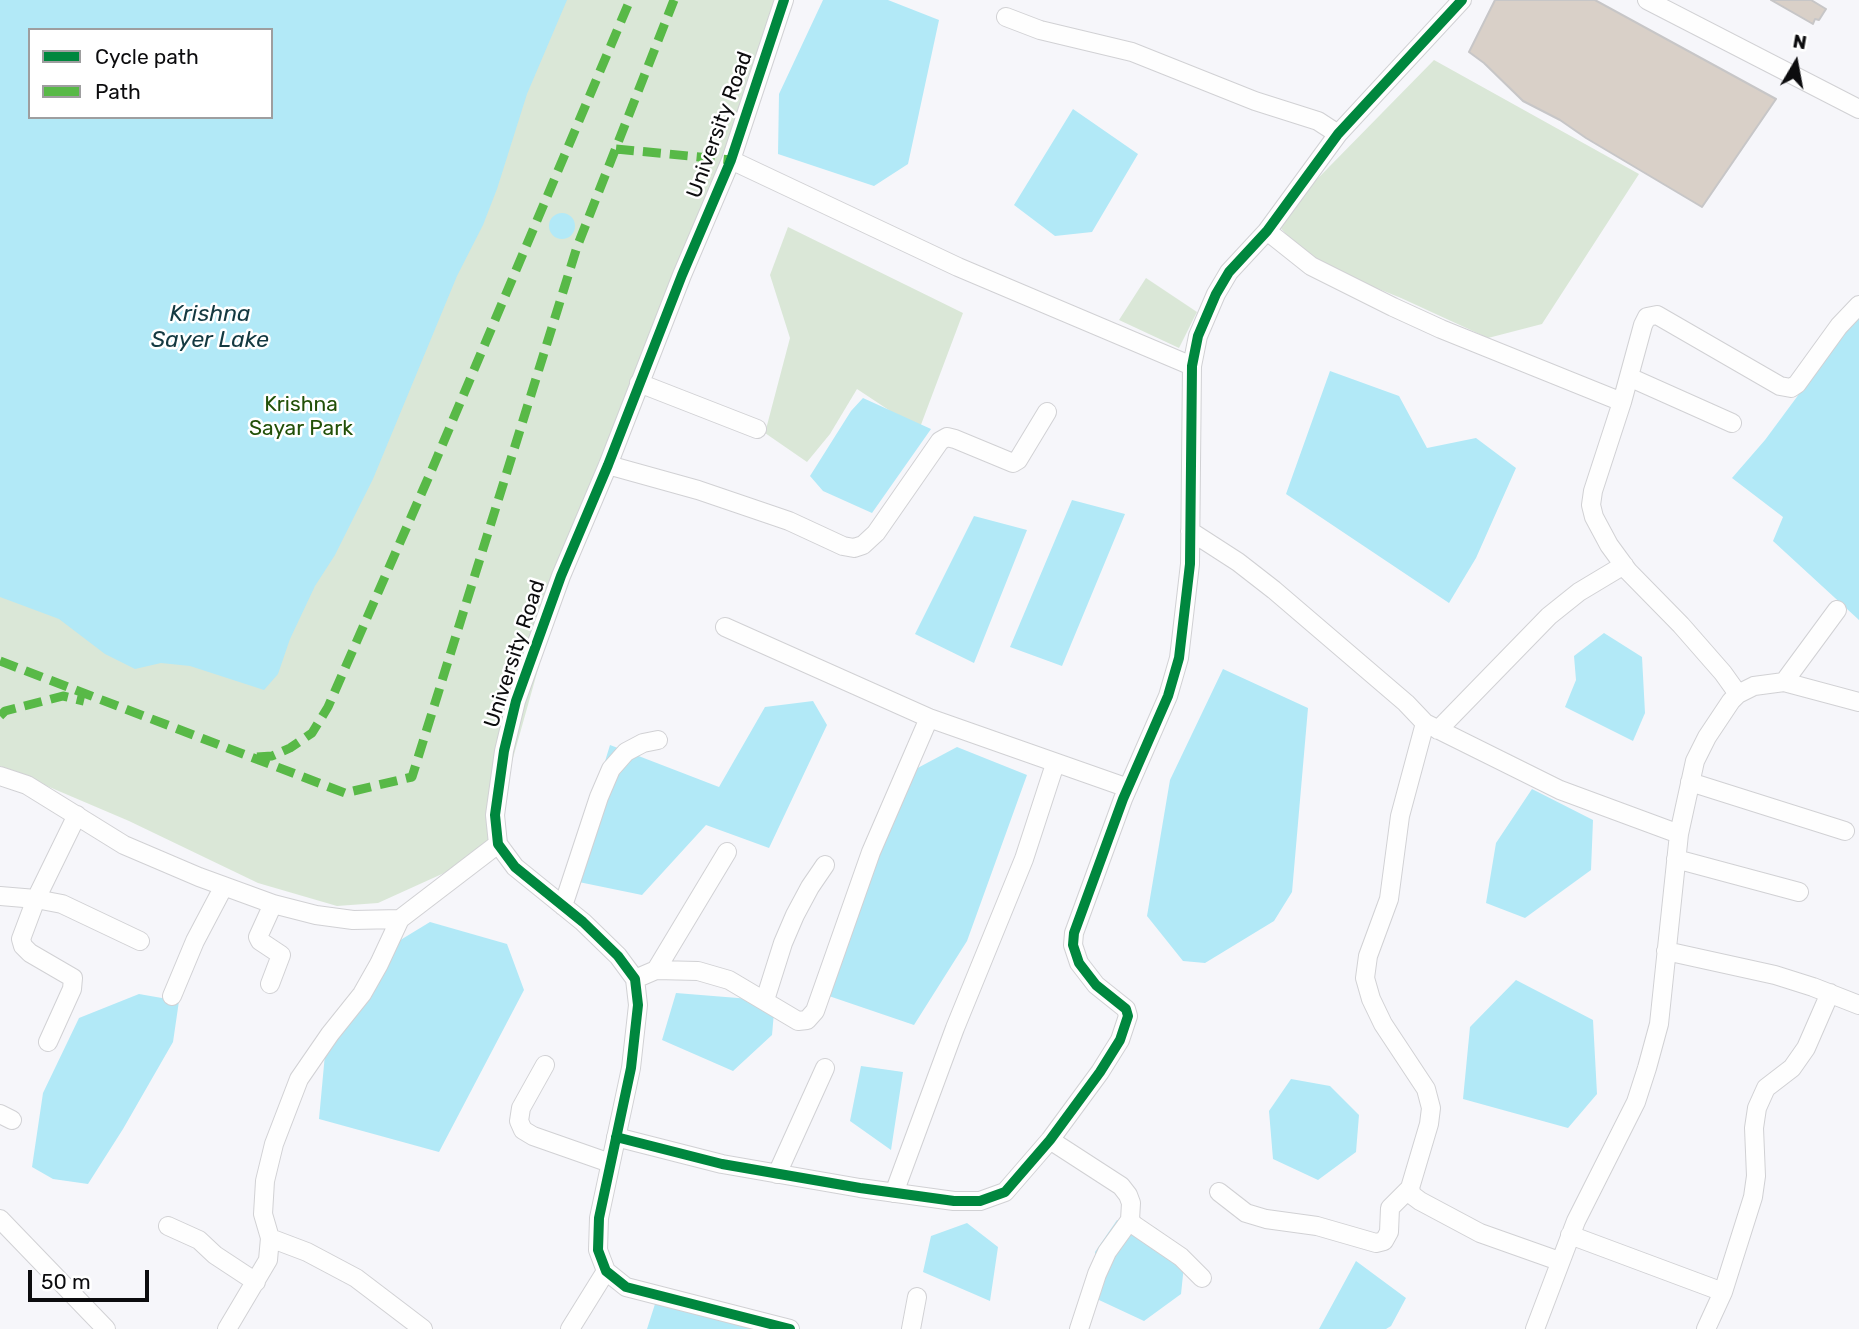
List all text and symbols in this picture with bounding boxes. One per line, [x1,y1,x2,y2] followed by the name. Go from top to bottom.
[28,28,273,119] legend
[1761,28,1831,98] north arrow
[1791,29,1808,54] text: N
[95,44,199,69] text: Cycle path
[682,48,758,202] street label: University Road
[95,79,141,104] text: Path
[151,300,269,354] water label: Krishna Sayer Lake
[249,392,353,442] park label: Krishna Sayar Park
[479,577,551,731] street label: University Road
[32,1256,152,1300] scale bar
[41,1269,91,1294] text: 50 m

